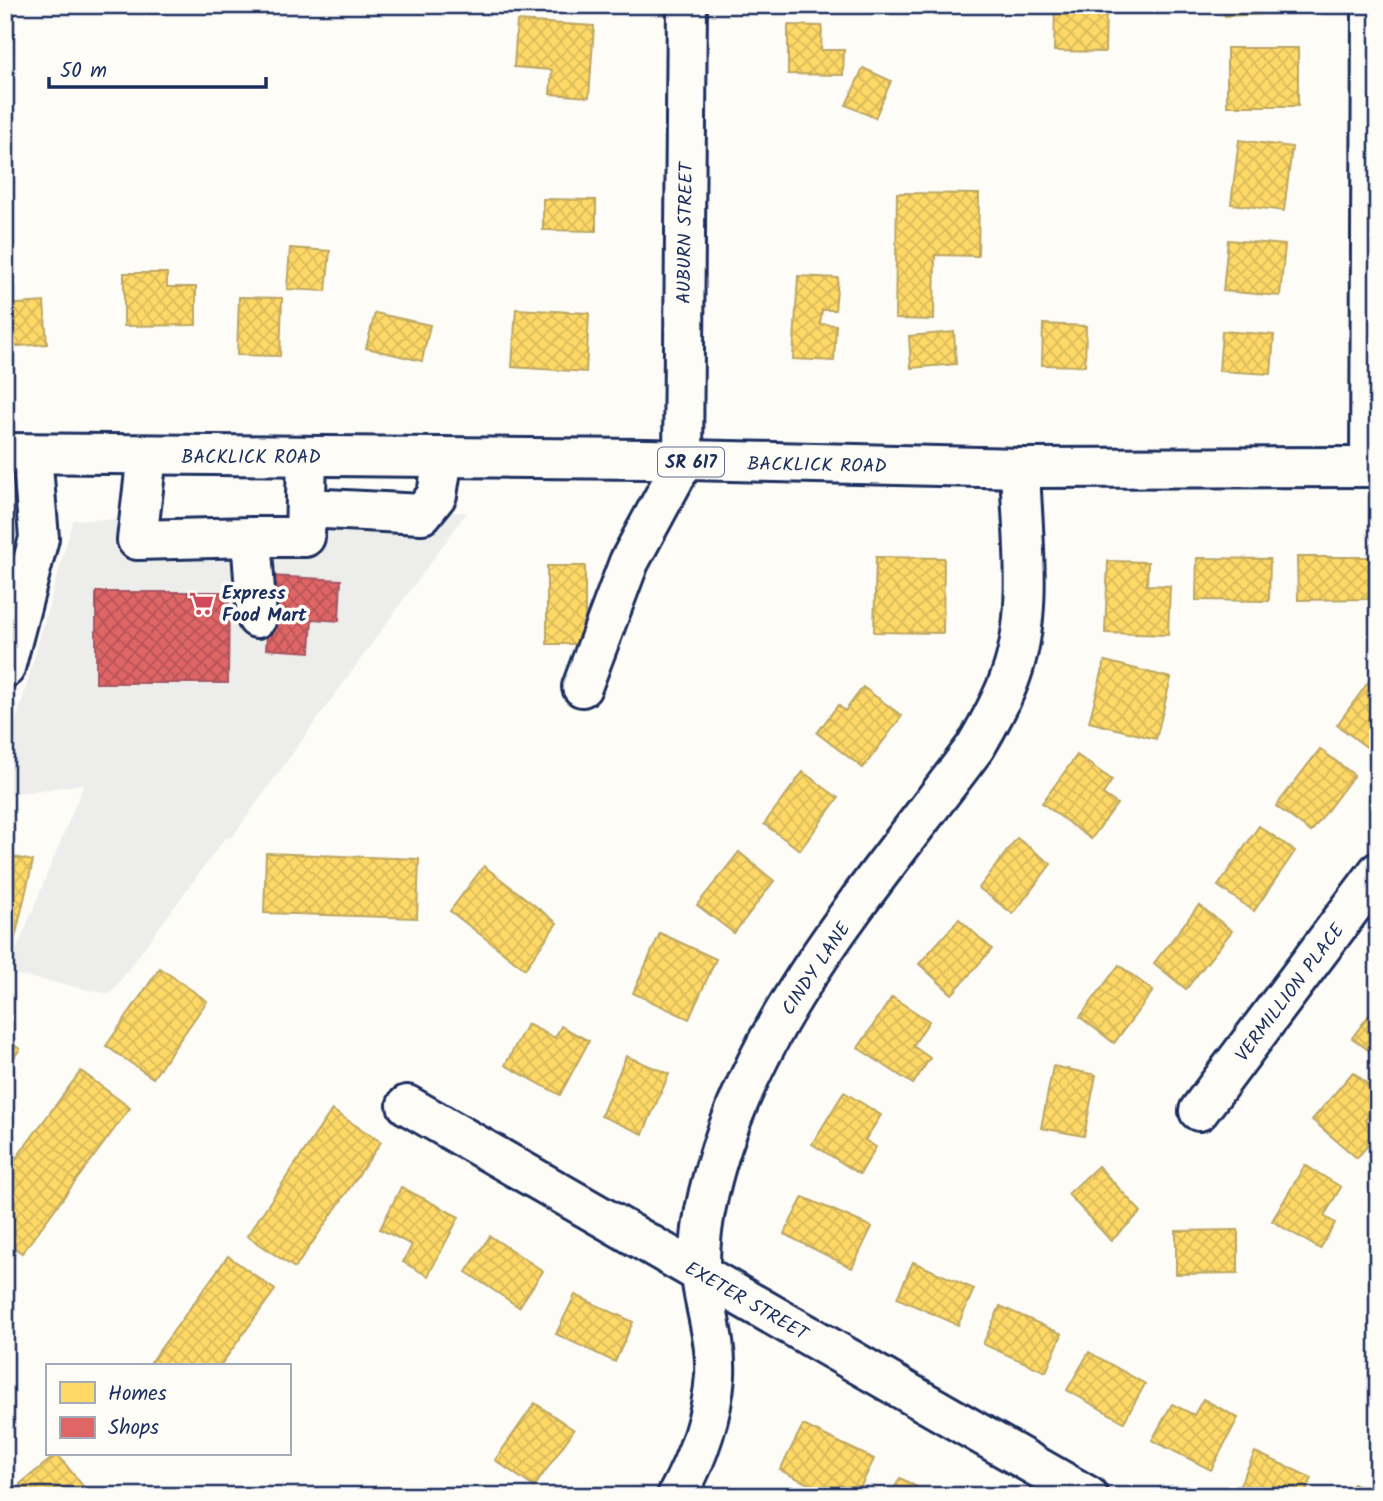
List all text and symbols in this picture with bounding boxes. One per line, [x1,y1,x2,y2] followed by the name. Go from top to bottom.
[49,46,266,90] scale bar
[60,55,107,88] text: 50 m
[670,160,702,304] street label: AUBURN STREET
[181,443,321,473] street label: BACKLICK ROAD
[658,448,724,476] road number: SR 617
[747,450,887,482] street label: BACKLICK ROAD
[222,579,307,631] place label: Express Food Mart
[188,589,216,617] supermarket icon: Express Food Mart
[774,916,859,1022] street label: CINDY LANE
[1228,917,1353,1069] street label: VERMILLION PLACE
[679,1254,815,1350] street label: EXETER STREET
[46,1364,290,1456] legend
[108,1378,167,1411] text: Homes
[108,1412,159,1445] text: Shops

